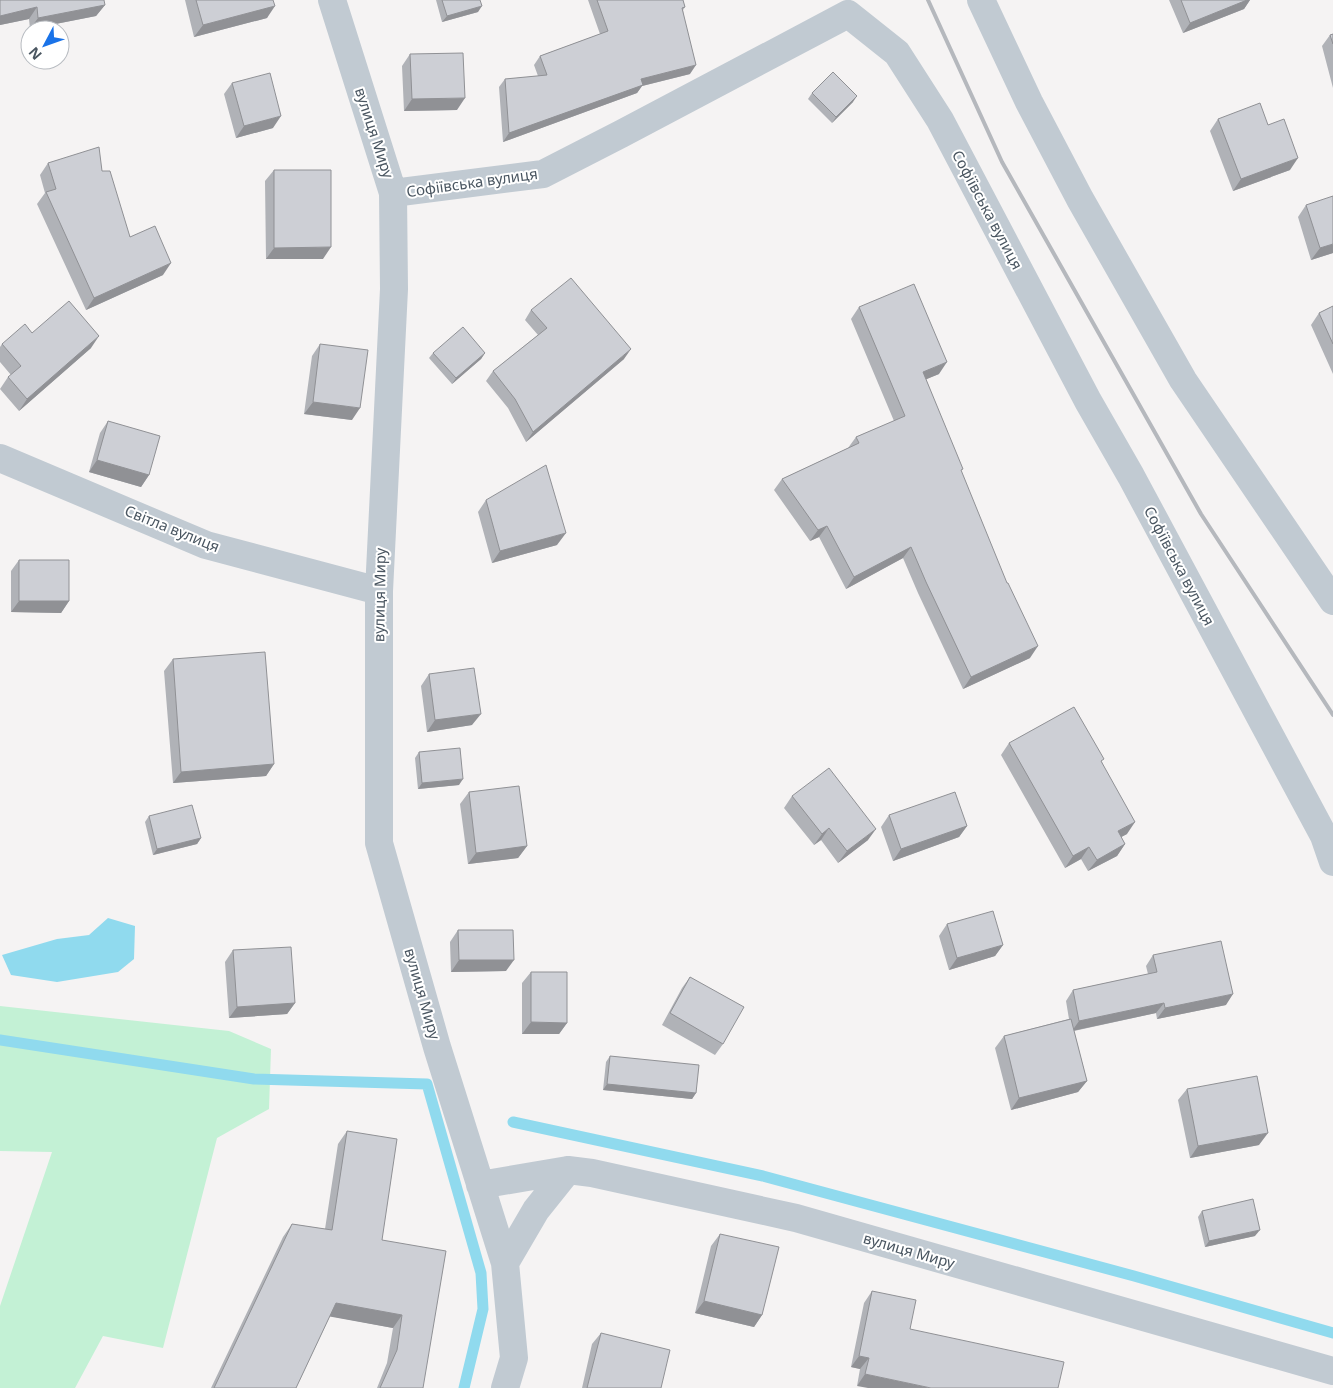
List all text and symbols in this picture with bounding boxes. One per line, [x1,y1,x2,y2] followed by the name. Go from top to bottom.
[20,20,70,70] north arrow
[24,43,46,64] text: N
[351,85,399,181] street label: вулиця Миру
[948,146,1028,273] street label: Софіївська вулиця
[405,163,539,201] street label: Софіївська вулиця
[122,500,223,556] street label: Світла вулиця
[1140,502,1220,629] street label: Софіївська вулиця
[368,547,390,642] street label: вулиця Миру
[400,946,446,1042] street label: вулиця Миру
[861,1227,958,1273] street label: вулиця Миру

